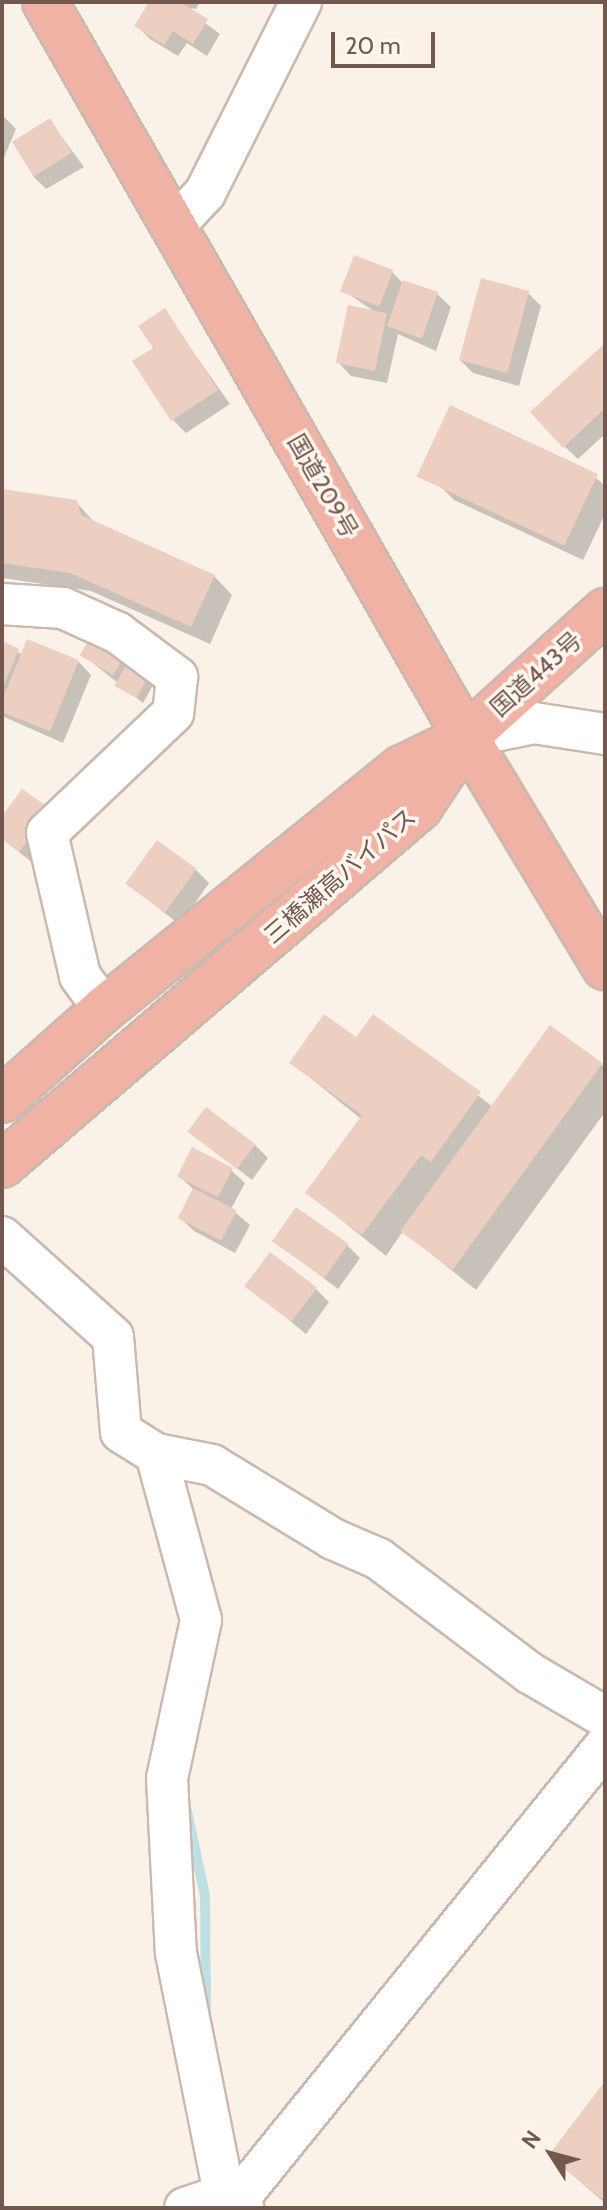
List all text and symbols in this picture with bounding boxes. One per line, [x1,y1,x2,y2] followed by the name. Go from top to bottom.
[335,16,439,66] scale bar
[345,31,401,60] text: 20 m
[282,429,364,543] street label: 国道209号
[484,626,588,722] street label: 国道443号
[258,802,422,950] street label: 三橋瀬高バイパス
[511,2114,591,2194] north arrow
[516,2125,547,2154] text: N

